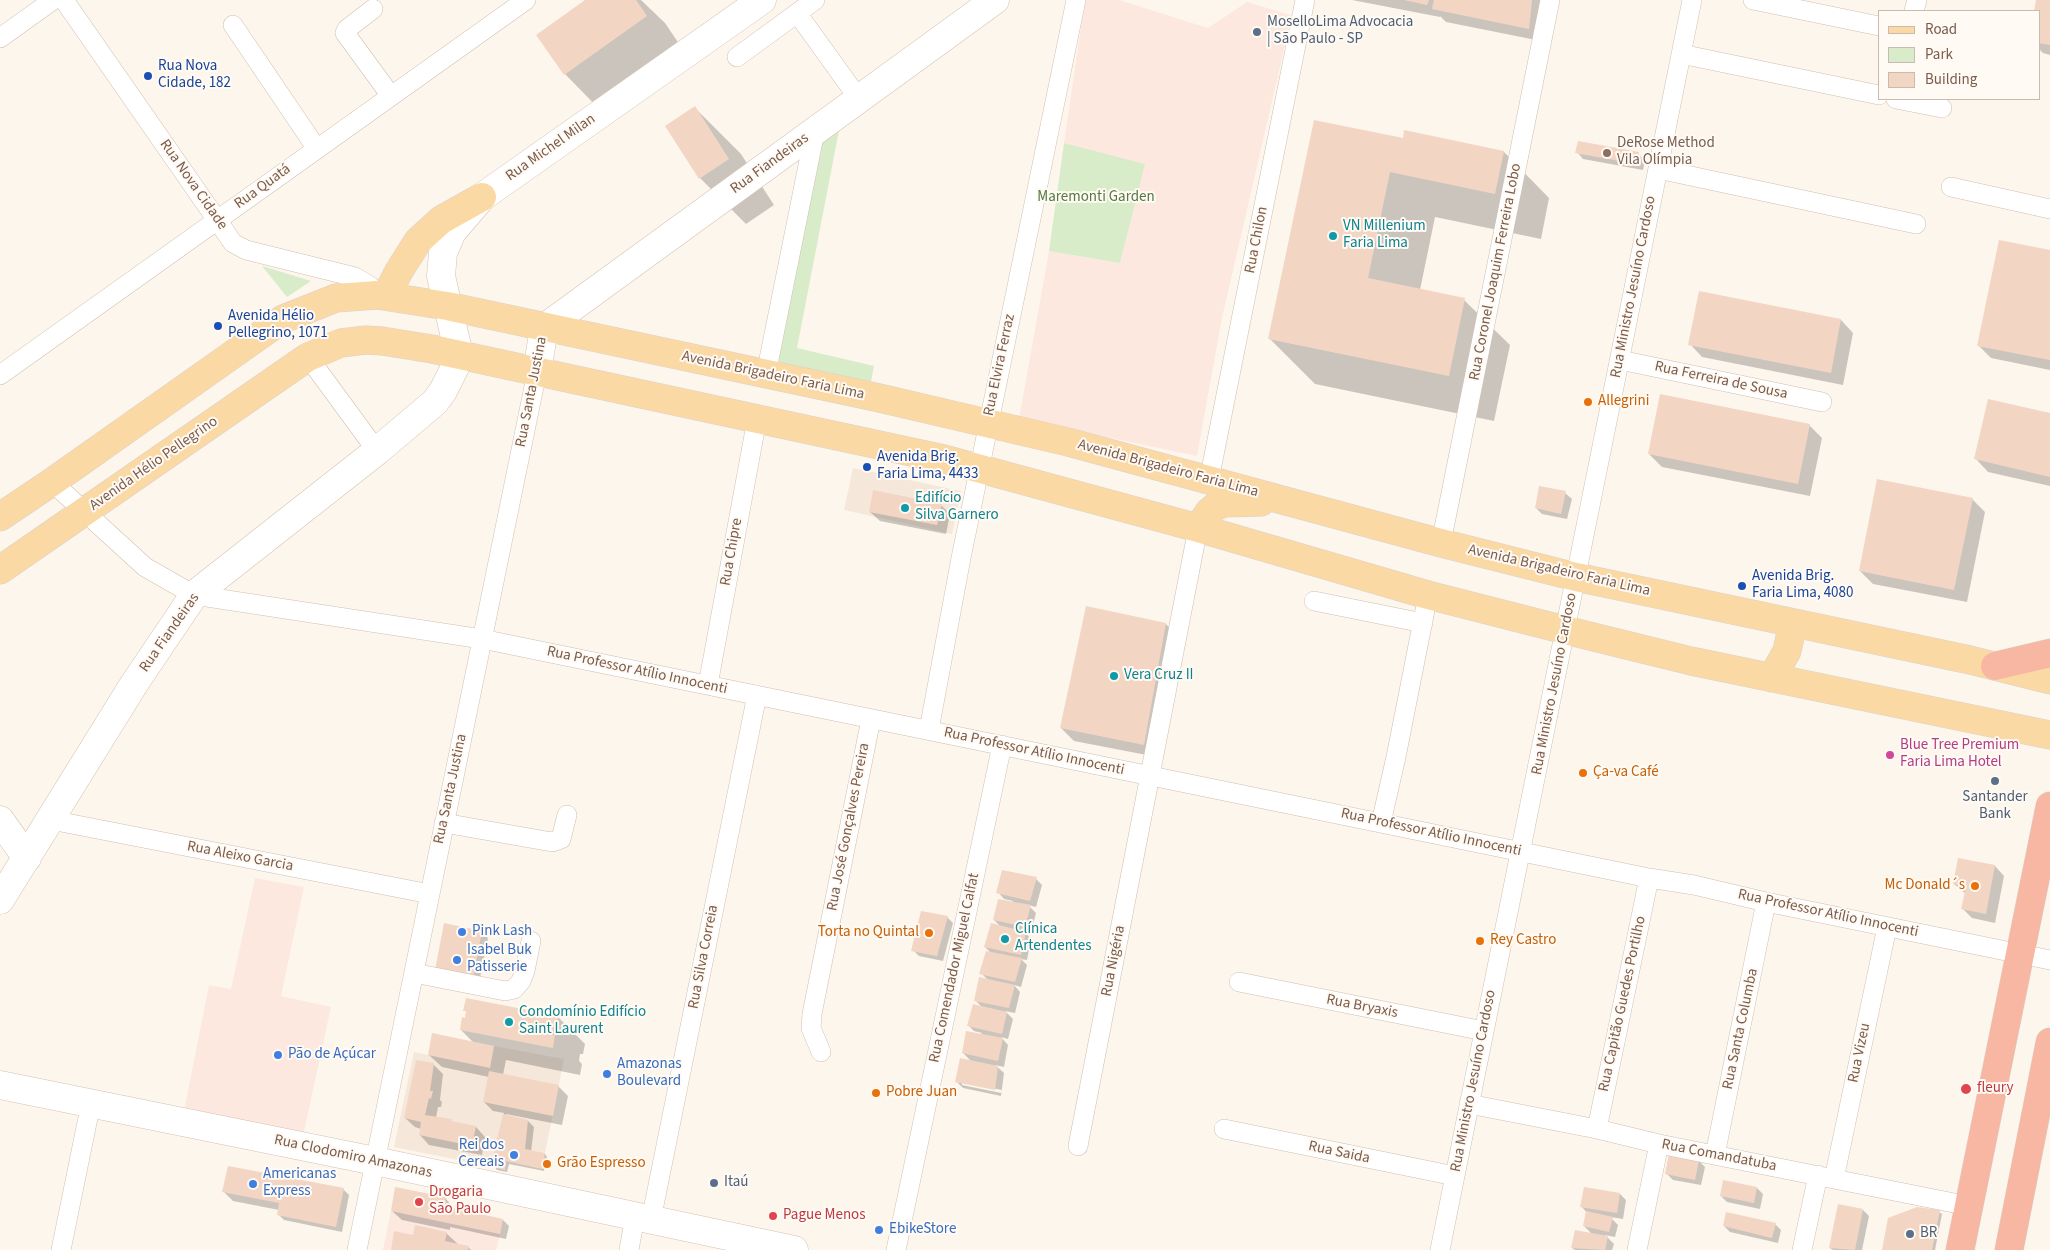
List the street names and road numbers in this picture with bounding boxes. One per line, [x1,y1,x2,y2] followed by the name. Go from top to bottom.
[503,110,599,186] street label: Rua Michel Milan
[727,130,813,198] street label: Rua Fiandeiras
[155,136,231,234] street label: Rua Nova Cidade
[231,161,295,213] street label: Rua Quatá
[1466,162,1526,382] street label: Rua Coronel Joaquim Ferreira Lobo
[1608,194,1660,380] street label: Rua Ministro Jesuíno Cardoso
[1242,205,1272,275] street label: Rua Chilon
[980,312,1020,418] street label: Rua Elvira Ferraz
[512,335,552,449] street label: Rua Santa Justina
[680,348,866,404] street label: Avenida Brigadeiro Faria Lima
[1653,358,1789,404] street label: Rua Ferreira de Sousa
[86,413,222,515] street label: Avenida Hélio Pellegrino
[1076,436,1260,502] street label: Avenida Brigadeiro Faria Lima
[717,517,747,587] street label: Rua Chipre
[1466,541,1652,601] street label: Avenida Brigadeiro Faria Lima
[136,590,204,676] street label: Rua Fiandeiras
[1529,591,1581,777] street label: Rua Ministro Jesuíno Cardoso
[545,643,729,699] street label: Rua Professor Atílio Innocenti
[942,724,1126,780] street label: Rua Professor Atílio Innocenti
[431,732,471,846] street label: Rua Santa Justina
[824,741,874,913] street label: Rua José Gonçalves Pereira
[1339,805,1523,861] street label: Rua Professor Atílio Innocenti
[185,838,295,876] street label: Rua Aleixo Garcia
[926,871,984,1065] street label: Rua Comendador Miguel Calfat
[1736,886,1920,942] street label: Rua Professor Atílio Innocenti
[685,903,723,1011] street label: Rua Silva Correia
[1596,915,1650,1093] street label: Rua Capitão Guedes Portilho
[1098,924,1130,998] street label: Rua Nigéria
[1719,967,1763,1091] street label: Rua Santa Columba
[1448,988,1500,1174] street label: Rua Ministro Jesuíno Cardoso
[1325,991,1399,1023] street label: Rua Bryaxis
[1845,1022,1875,1084] street label: Rua Vizeu
[272,1131,434,1183] street label: Rua Clodomiro Amazonas
[1660,1136,1778,1176] street label: Rua Comandatuba
[1307,1138,1371,1168] street label: Rua Saida

